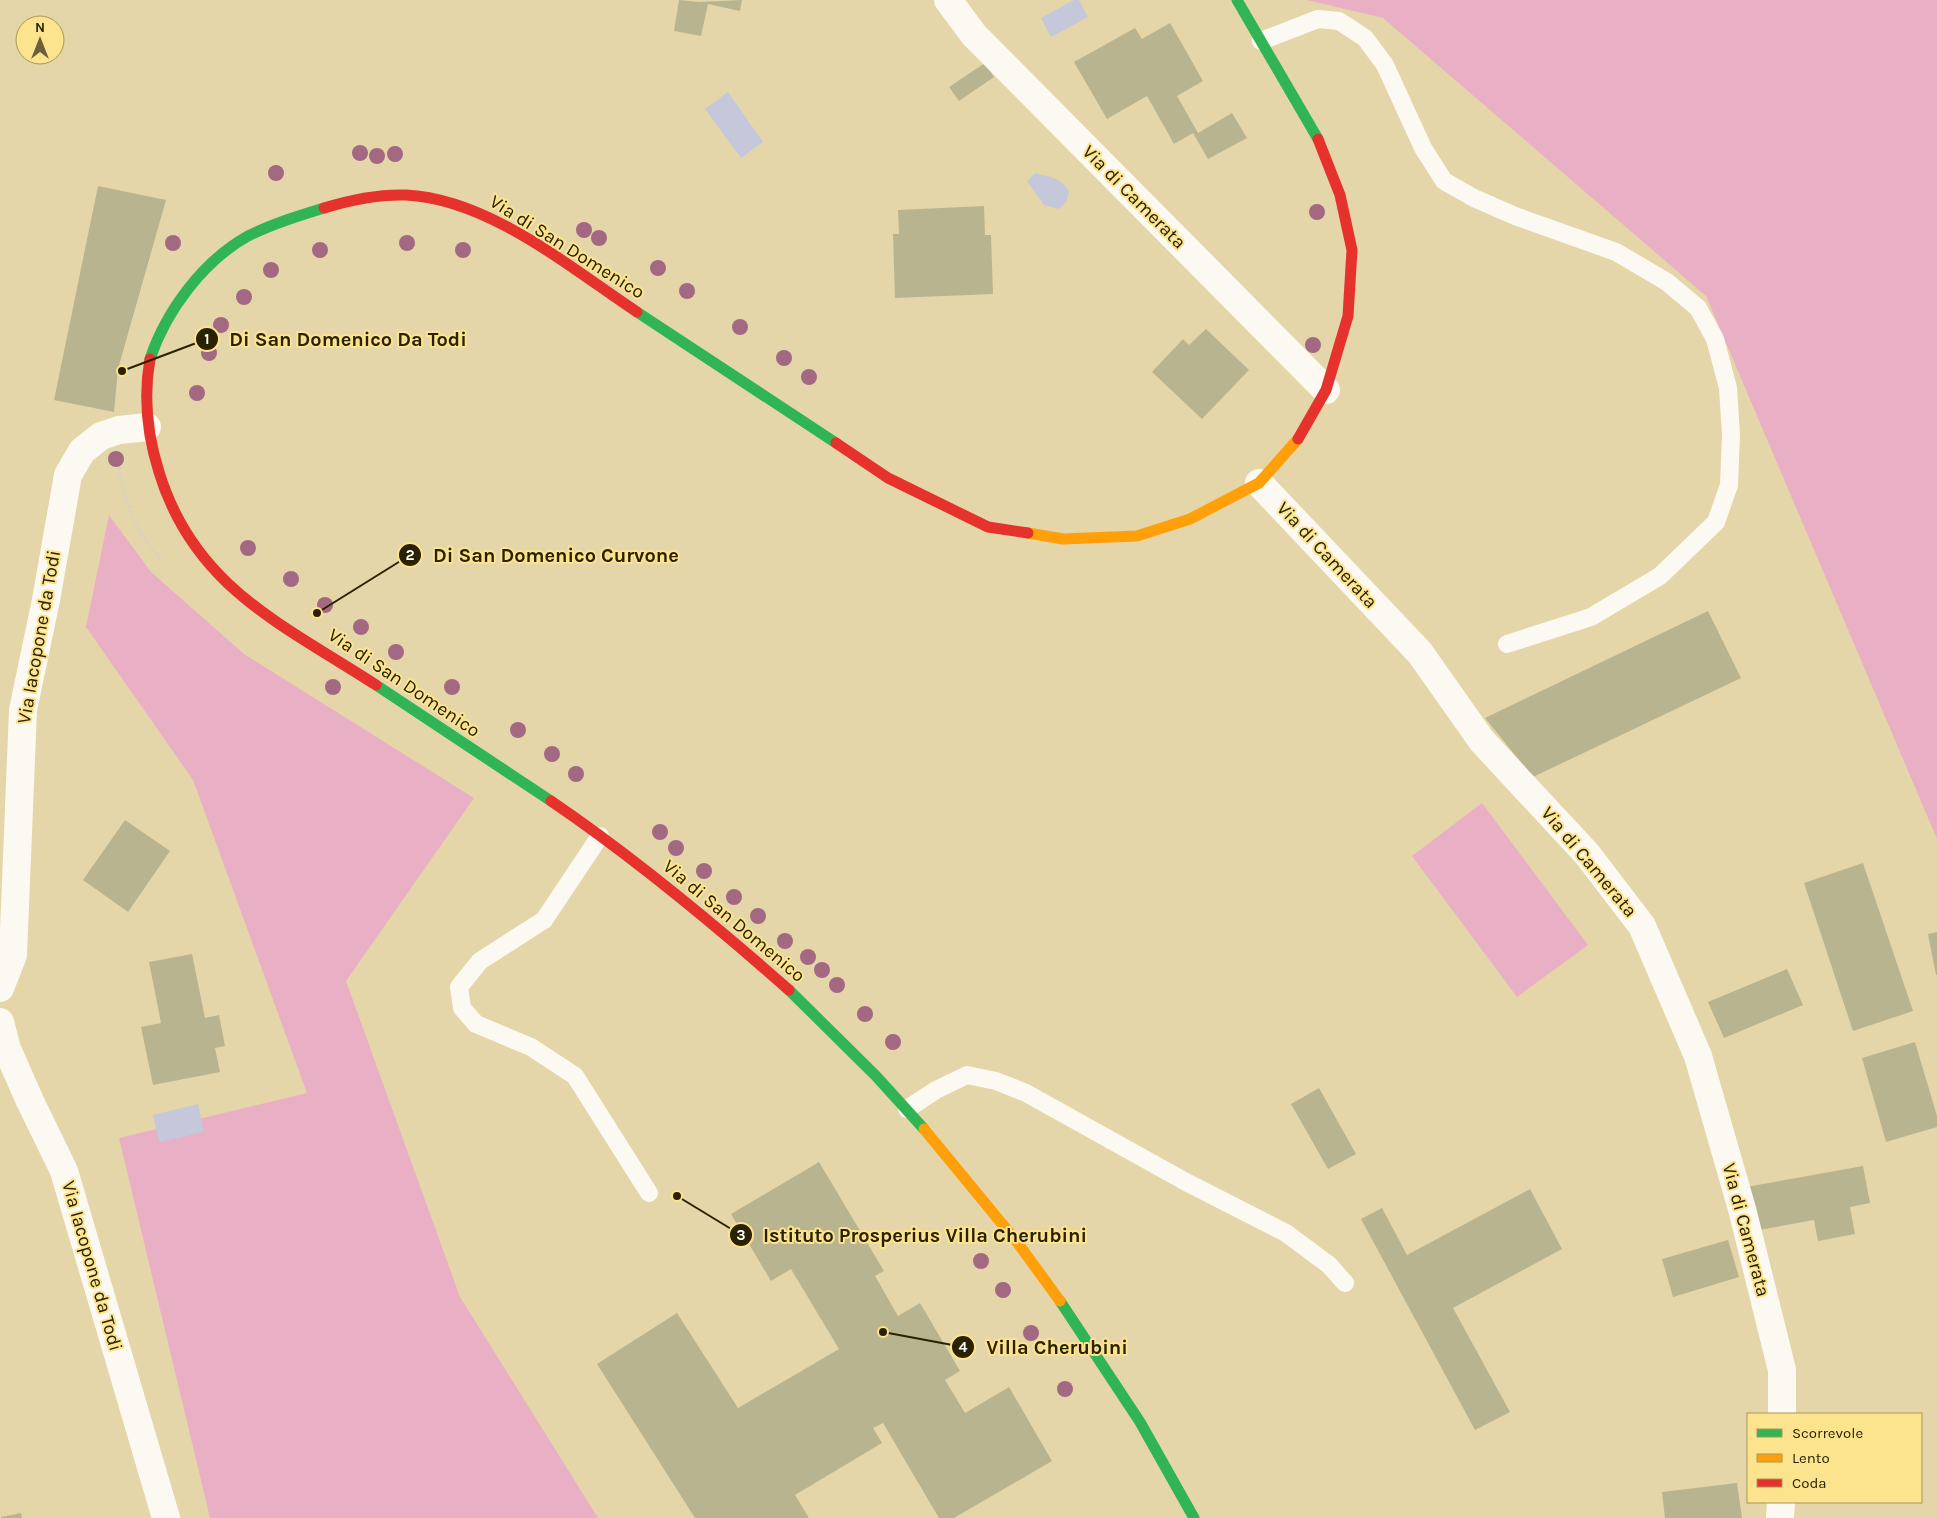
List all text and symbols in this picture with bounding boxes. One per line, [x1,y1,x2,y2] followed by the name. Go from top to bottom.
[15,15,65,65] north arrow
[35,19,45,36] text: N
[1078,141,1190,253] street label: Via di Camerata
[486,190,648,304] street label: Via di San Domenico
[195,322,477,357] callout: Di San Domenico Da Todi
[229,328,467,351] text: Di San Domenico Da Todi
[204,330,210,348] text: 1
[1272,497,1382,613] street label: Via di Camerata
[398,537,688,572] callout: Di San Domenico Curvone
[433,544,679,567] text: Di San Domenico Curvone
[405,546,415,564] text: 2
[13,548,65,726] street label: Via Iacopone da Todi
[324,624,484,742] street label: Via di San Domenico
[1536,802,1642,922] street label: Via di Camerata
[659,855,809,987] street label: Via di San Domenico
[1718,1161,1774,1299] street label: Via di Camerata
[57,1178,127,1354] street label: Via Iacopone da Todi
[728,1217,1097,1252] callout: Istituto Prosperius Villa Cherubini
[763,1224,1087,1247] text: Istituto Prosperius Villa Cherubini
[736,1226,746,1244] text: 3
[951,1329,1137,1364] callout: Villa Cherubini
[986,1336,1128,1359] text: Villa Cherubini
[959,1338,968,1356] text: 4
[1747,1413,1922,1503] legend
[1792,1424,1863,1442] text: Scorrevole
[1792,1449,1830,1467] text: Lento
[1792,1474,1827,1492] text: Coda

